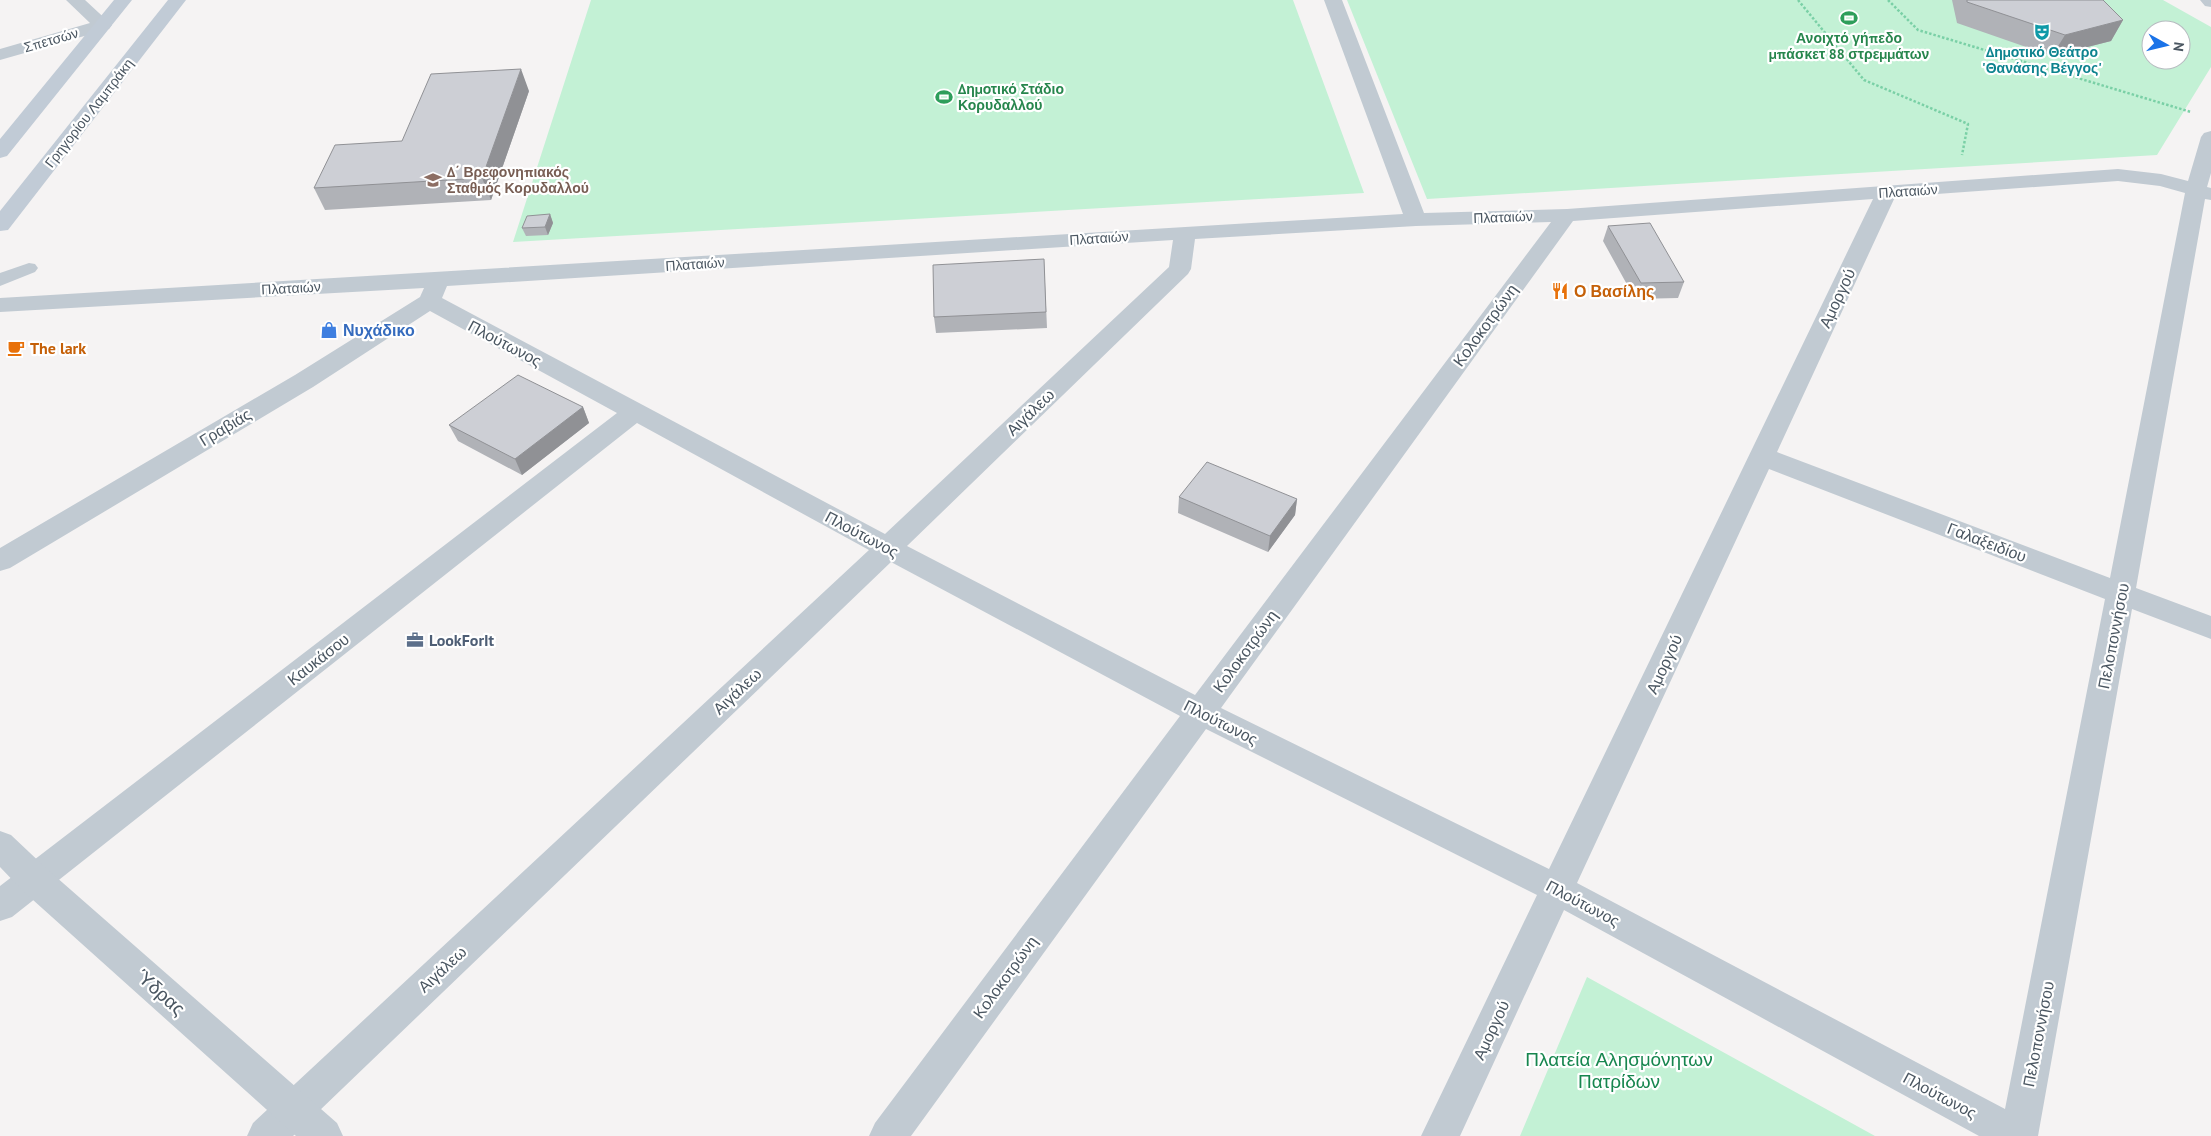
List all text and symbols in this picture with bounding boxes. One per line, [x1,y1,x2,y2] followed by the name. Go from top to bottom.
[1839,8,1859,28] sports icon: Ανοιχτό γήπεδο μπάσκετ 88 στρεμμάτων
[2141,20,2191,70] north arrow
[2032,22,2052,42] theatre icon: Δημοτικό Θεάτρο 'Θανάσης Βέγγος'
[22,24,80,56] street label: Σπετσών
[1769,29,1930,63] place label: Ανοιχτό γήπεδο μπάσκετ 88 στρεμμάτων
[2169,41,2188,53] text: N
[1982,43,2102,77] place label: Δημοτικό Θεάτρο 'Θανάσης Βέγγος'
[41,55,137,171] street label: Γρηγορίου Λαμπράκη
[958,80,1064,114] place label: Δημοτικό Στάδιο Κορυδαλλού
[934,87,954,107] sports icon: Δημοτικό Στάδιο Κορυδαλλού
[447,163,589,197] place label: Δ΄ Βρεφονηπιακός Σταθμός Κορυδαλλού
[423,170,443,190] school or university icon: Δ΄ Βρεφονηπιακός Σταθμός Κορυδαλλού
[1878,180,1938,202] street label: Πλαταιών
[1473,207,1533,227] street label: Πλαταιών
[1069,227,1129,249] street label: Πλαταιών
[665,253,725,275] street label: Πλαταιών
[1815,265,1859,331] street label: Αμοργού
[261,277,321,299] street label: Πλαταιών
[1448,280,1522,370] street label: Κολοκοτρώνη
[1550,281,1570,301] restaurant icon: Ο Βασίλης
[1574,281,1654,301] place label: Ο Βασίλης
[465,315,545,371] street label: Πλούτωνος
[319,320,339,340] shop icon: Νυχάδικο
[343,320,415,340] place label: Νυχάδικο
[6,338,26,358] cafe icon: The lark
[30,338,86,358] place label: The lark
[1002,384,1058,440] street label: Αιγάλεω
[195,404,255,450] street label: Γραβιάς
[822,506,902,562] street label: Πλούτωνος
[1945,518,2029,566] street label: Γαλαξειδίου
[2093,581,2133,691] street label: Πελοποννήσου
[1208,606,1282,696] street label: Κολοκοτρώνη
[283,629,353,689] street label: Καυκάσου
[405,630,425,650] office icon: LookForIt
[429,630,495,650] place label: LookForIt
[1642,631,1686,697] street label: Αμοργού
[709,664,765,718] street label: Αιγάλεω
[1181,695,1262,749] street label: Πλούτωνος
[1543,875,1623,931] street label: Πλούτωνος
[968,932,1042,1022] street label: Κολοκοτρώνη
[414,942,470,996] street label: Αιγάλεω
[132,964,190,1020] street label: Ύδρας
[2018,979,2058,1089] street label: Πελοποννήσου
[1469,997,1513,1063] street label: Αμοργού
[1525,1047,1713,1093] park label: Πλατεία Αλησμόνητων Πατρίδων
[1900,1067,1980,1123] street label: Πλούτωνος

